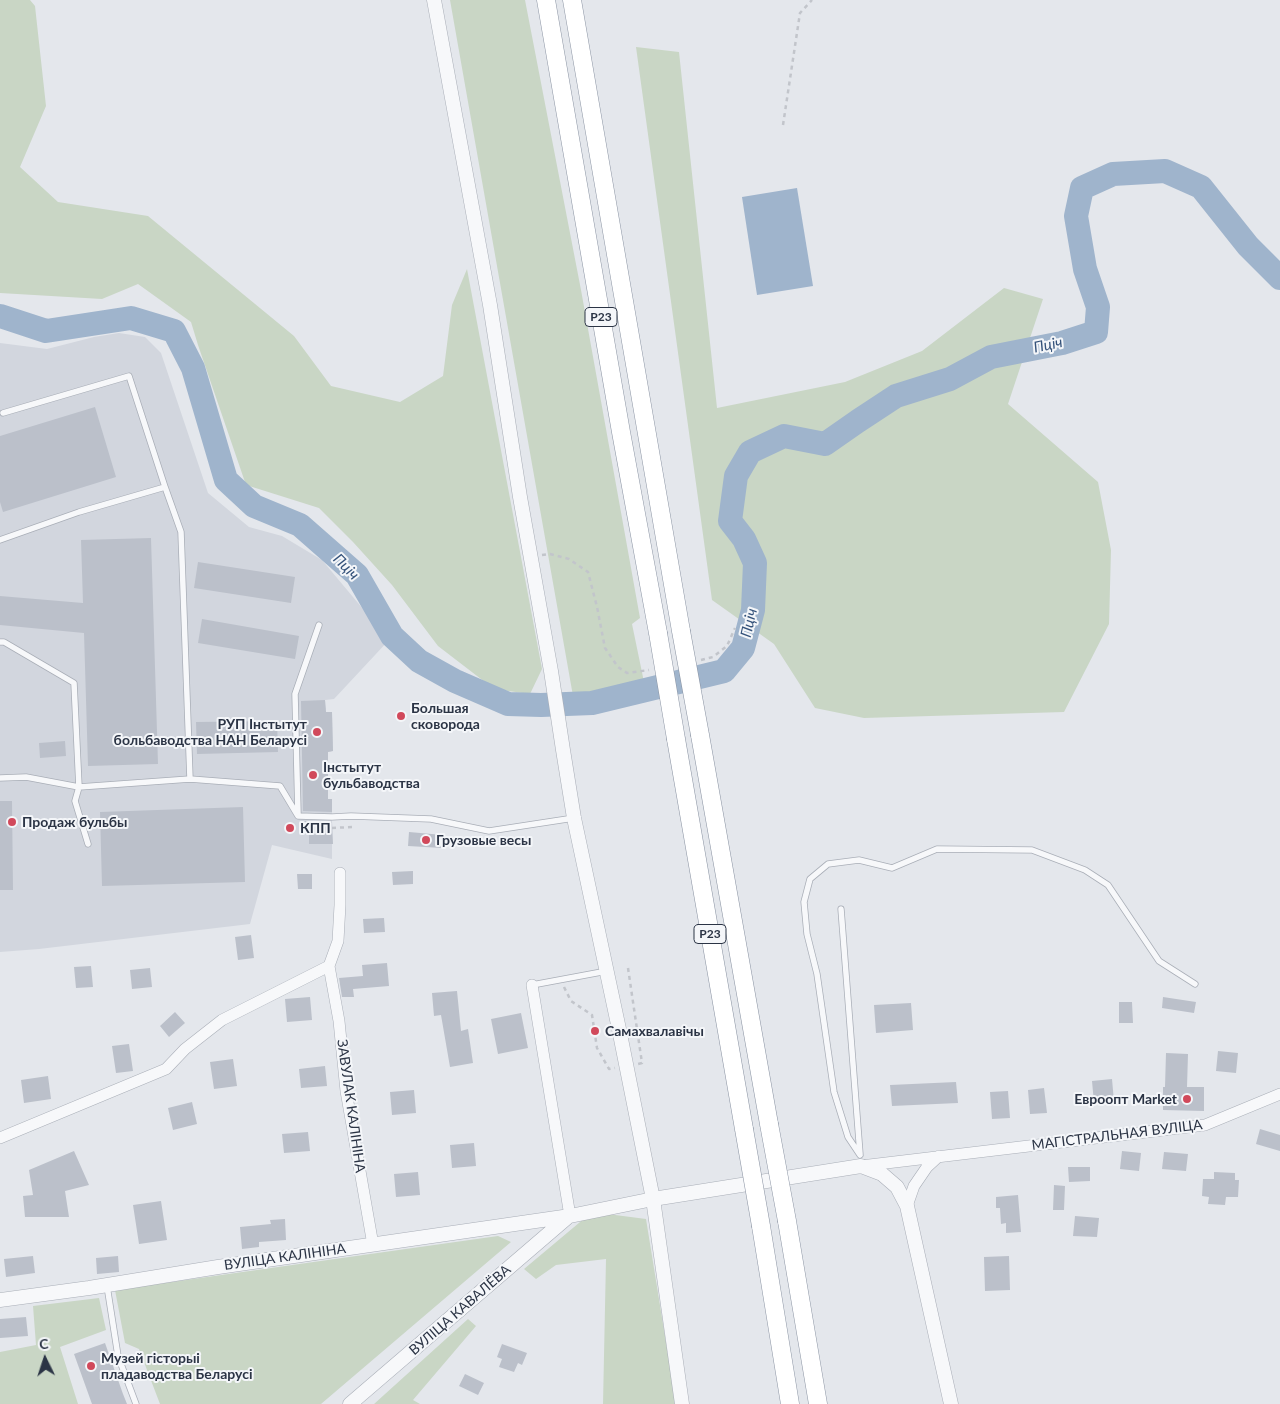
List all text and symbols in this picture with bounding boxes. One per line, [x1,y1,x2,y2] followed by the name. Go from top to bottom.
[585,308,617,326] road number: Р23
[1032,333,1064,357] water label: Пціч
[329,550,363,584] water label: Пціч
[737,607,761,639] water label: Пціч
[411,700,480,732] place label: Большая сковорода
[395,710,407,722] marker: Большая сковорода
[114,716,307,749] place label: РУП Інстытут больбаводства НАН Беларусі
[311,726,323,738] marker: РУП Інстытут больбаводства НАН Беларусі
[323,759,420,792] place label: Інстытут бульбаводства
[307,769,319,781] marker: Інстытут бульбаводства
[22,814,127,830] place label: Продаж бульбы
[6,816,18,828] marker: Продаж бульбы
[300,820,331,836] place label: КПП
[284,822,296,834] marker: КПП
[436,832,531,848] place label: Грузовые весы
[420,834,432,846] marker: Грузовые весы
[694,924,726,944] road number: Р23
[605,1023,704,1039] place label: Самахвалавічы
[589,1025,601,1037] marker: Самахвалавічы
[333,1038,369,1174] street label: ЗАВУЛАК КАЛІНІНА
[1074,1091,1177,1107] place label: Евроопт Market
[1181,1093,1193,1105] marker: Евроопт Market
[1031,1116,1203,1154] street label: МАГІСТРАЛЬНАЯ ВУЛІЦА
[223,1240,347,1274] street label: ВУЛІЦА КАЛІНІНА
[406,1261,514,1359] street label: ВУЛІЦА КАВАЛЁВА
[20,1334,70,1384] north arrow
[39,1335,49,1352] text: С
[101,1350,252,1382] place label: Музей гісторыі пладаводства Беларусі
[85,1360,97,1372] marker: Музей гісторыі пладаводства Беларусі

